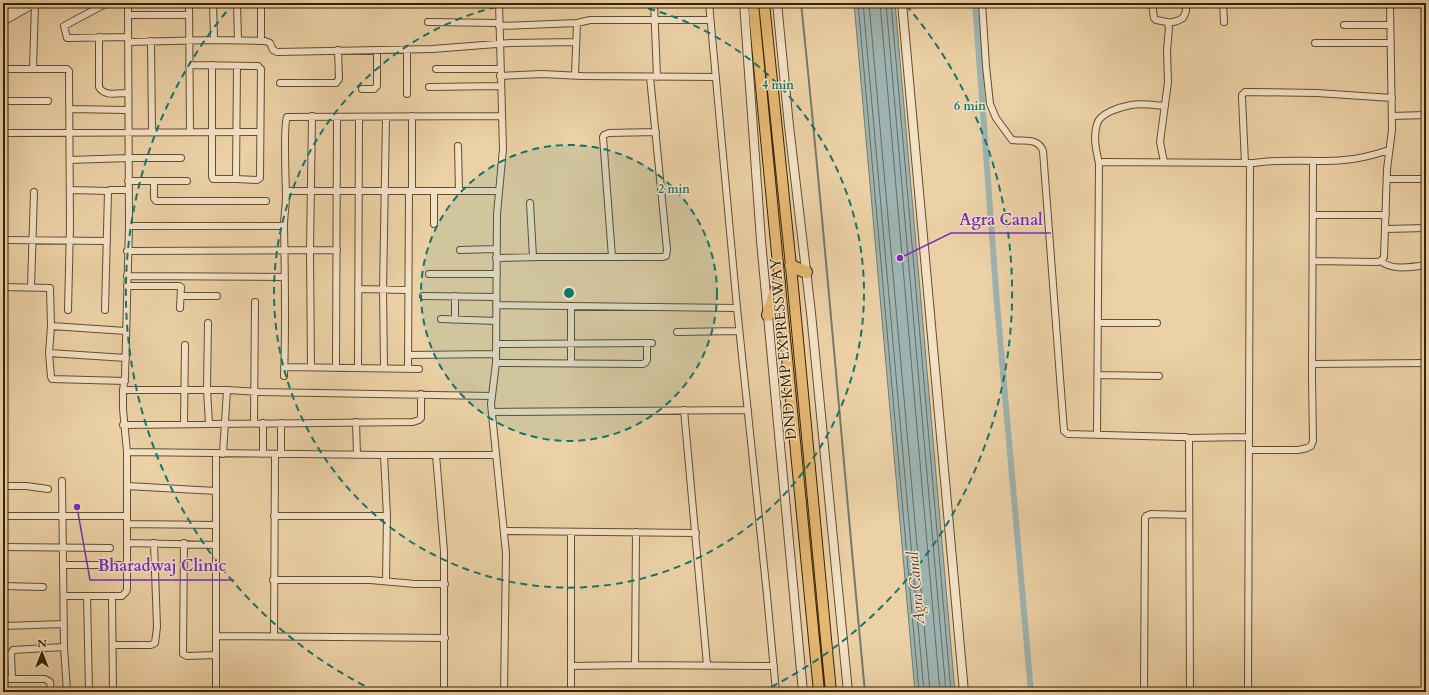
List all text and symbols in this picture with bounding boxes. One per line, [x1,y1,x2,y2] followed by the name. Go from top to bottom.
[762,77,794,93] text: 4 min
[954,98,986,114] text: 6 min
[658,181,690,197] text: 2 min
[951,205,1051,233] callout: Agra Canal
[959,209,1043,231] text: Agra Canal
[765,256,801,441] street label: DND KMP EXPRESSWAY
[562,286,576,300] centre of rings
[902,550,930,626] water label: Agra Canal
[90,552,234,580] callout: Bharadwaj Clinic
[98,555,227,577] text: Bharadwaj Clinic
[22,633,62,673] north arrow
[37,636,47,651] text: N

